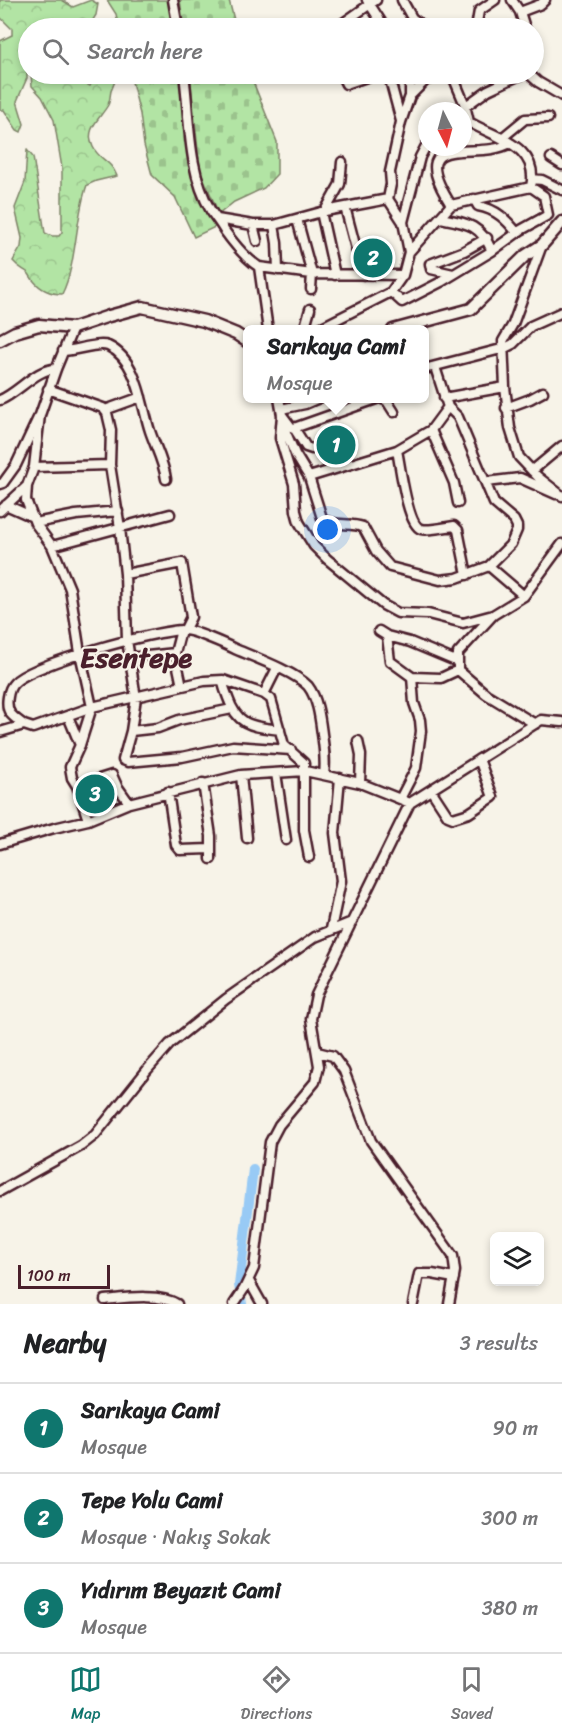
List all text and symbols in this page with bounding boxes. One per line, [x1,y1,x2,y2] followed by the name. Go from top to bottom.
[18,18,544,84] search box
[87,32,203,71] text: Search here
[39,35,72,68] icon: search
[418,102,472,156] north arrow
[354,236,392,280] pin: 2
[243,325,429,403] popup
[267,327,405,366] text: Sarıkaya Cami
[267,366,332,401] text: Mosque
[316,422,356,468] pin: 1
[313,515,342,544] your location
[80,633,192,682] district label: Esentepe
[76,772,115,816] pin: 3
[490,1232,544,1286] map controls
[490,1232,544,1286] button: layers
[27,1261,71,1290] text: 100 m
[18,1262,110,1290] scale bar
[24,1320,106,1366] text: Nearby
[460,1326,538,1361] text: 3 results
[81,1391,220,1430] text: Sarıkaya Cami
[39,1411,48,1446] text: 1
[493,1411,538,1446] text: 90 m
[81,1430,147,1465] text: Mosque
[81,1481,223,1520] text: Tepe Yolu Cami
[38,1501,49,1536] text: 2
[481,1501,538,1536] text: 300 m
[81,1520,271,1555] text: Mosque · Nakış Sokak
[81,1571,281,1610] text: Yıdırım Beyazıt Cami
[38,1591,49,1626] text: 3
[482,1591,538,1626] text: 380 m
[81,1610,147,1645] text: Mosque
[69,1663,102,1728] tab: Map
[241,1663,312,1728] tab: Directions
[451,1663,493,1728] tab: Saved

